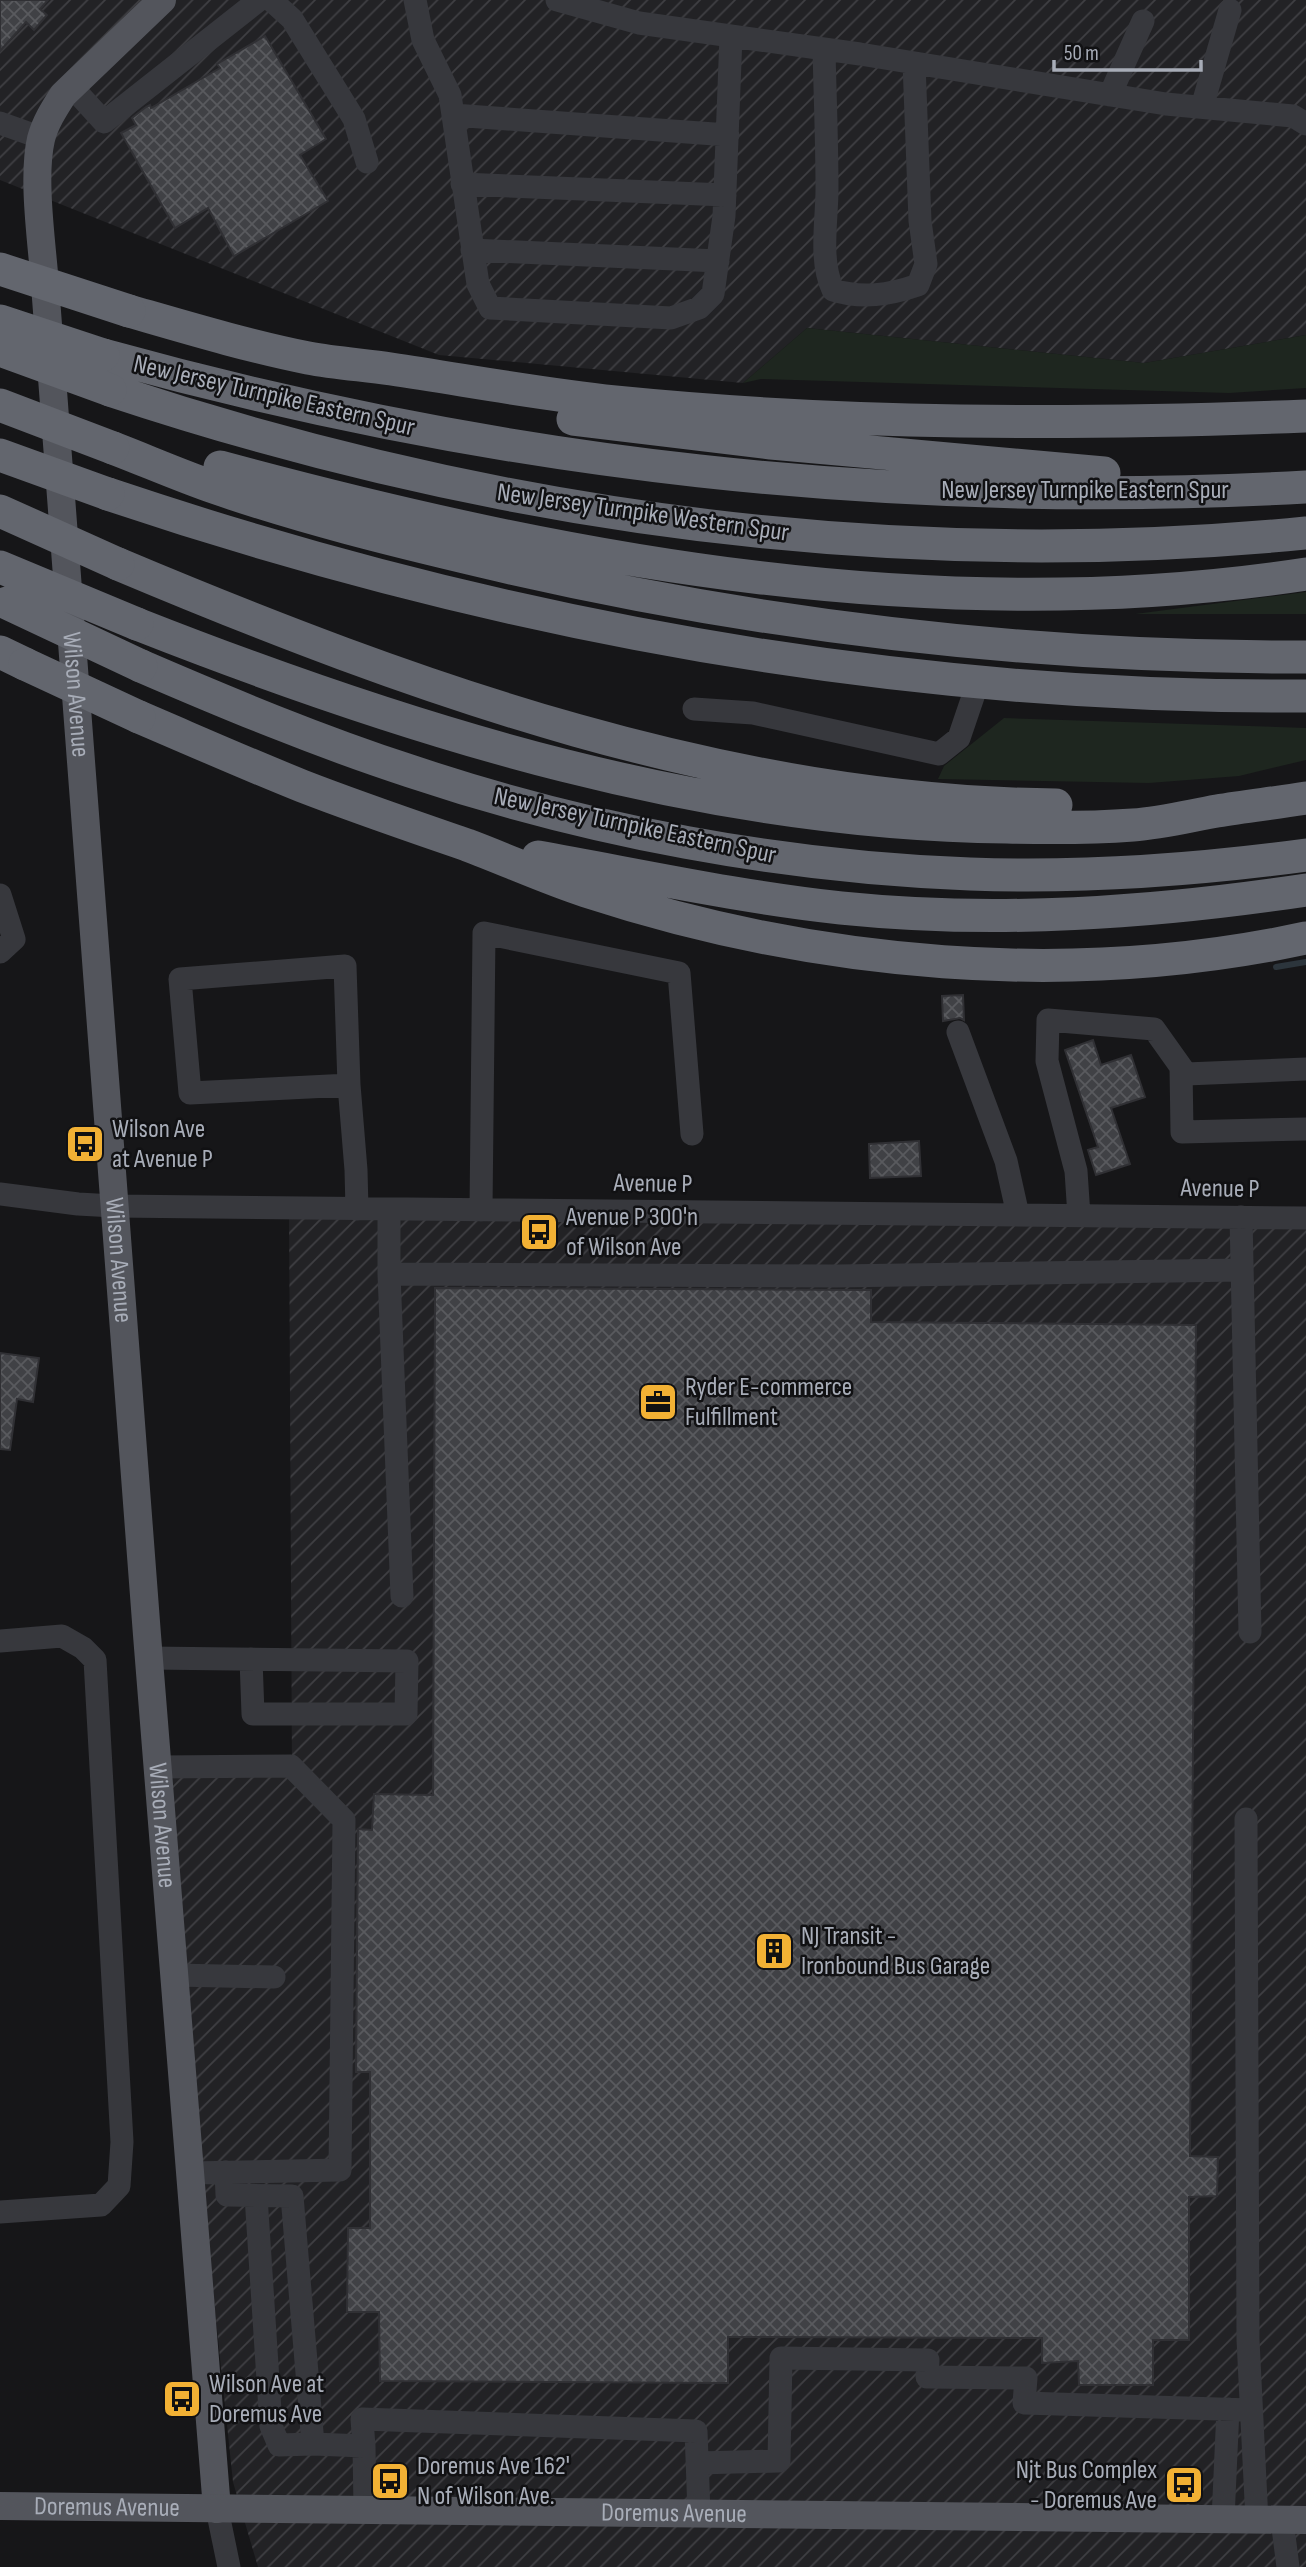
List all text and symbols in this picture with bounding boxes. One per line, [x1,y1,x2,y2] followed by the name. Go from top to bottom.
[1054,28,1201,72] scale bar
[1064,41,1099,66] text: 50 m
[130,349,418,444] street label: New Jersey Turnpike Eastern Spur
[941,475,1229,506] street label: New Jersey Turnpike Eastern Spur
[495,477,791,549] street label: New Jersey Turnpike Western Spur
[56,631,96,758] street label: Wilson Avenue
[491,781,779,871] street label: New Jersey Turnpike Eastern Spur
[112,1114,213,1175] place label: Wilson Ave at Avenue P
[64,1123,106,1165] bus stop icon: Wilson Ave at Avenue P
[612,1168,693,1200] street label: Avenue P
[1179,1173,1260,1205] street label: Avenue P
[98,1196,139,1324] street label: Wilson Avenue
[565,1202,698,1263] place label: Avenue P 300'n of Wilson Ave
[518,1211,560,1253] bus stop icon: Avenue P 300'n of Wilson Ave
[685,1372,852,1433] place label: Ryder E-commerce Fulfillment
[637,1381,679,1423] office icon: Ryder E-commerce Fulfillment
[142,1762,183,1889] street label: Wilson Avenue
[801,1921,990,1982] place label: NJ Transit - Ironbound Bus Garage
[753,1930,795,1972] building icon: NJ Transit - Ironbound Bus Garage
[209,2369,324,2430] place label: Wilson Ave at Doremus Ave
[161,2378,203,2420] bus stop icon: Wilson Ave at Doremus Ave
[417,2451,570,2512] place label: Doremus Ave 162' N of Wilson Ave.
[1016,2455,1157,2516] place label: Njt Bus Complex - Doremus Ave
[369,2460,411,2502] bus stop icon: Doremus Ave 162' N of Wilson Ave.
[1163,2464,1205,2506] bus stop icon: Njt Bus Complex - Doremus Ave
[34,2491,180,2523] street label: Doremus Avenue
[601,2497,747,2530] street label: Doremus Avenue

